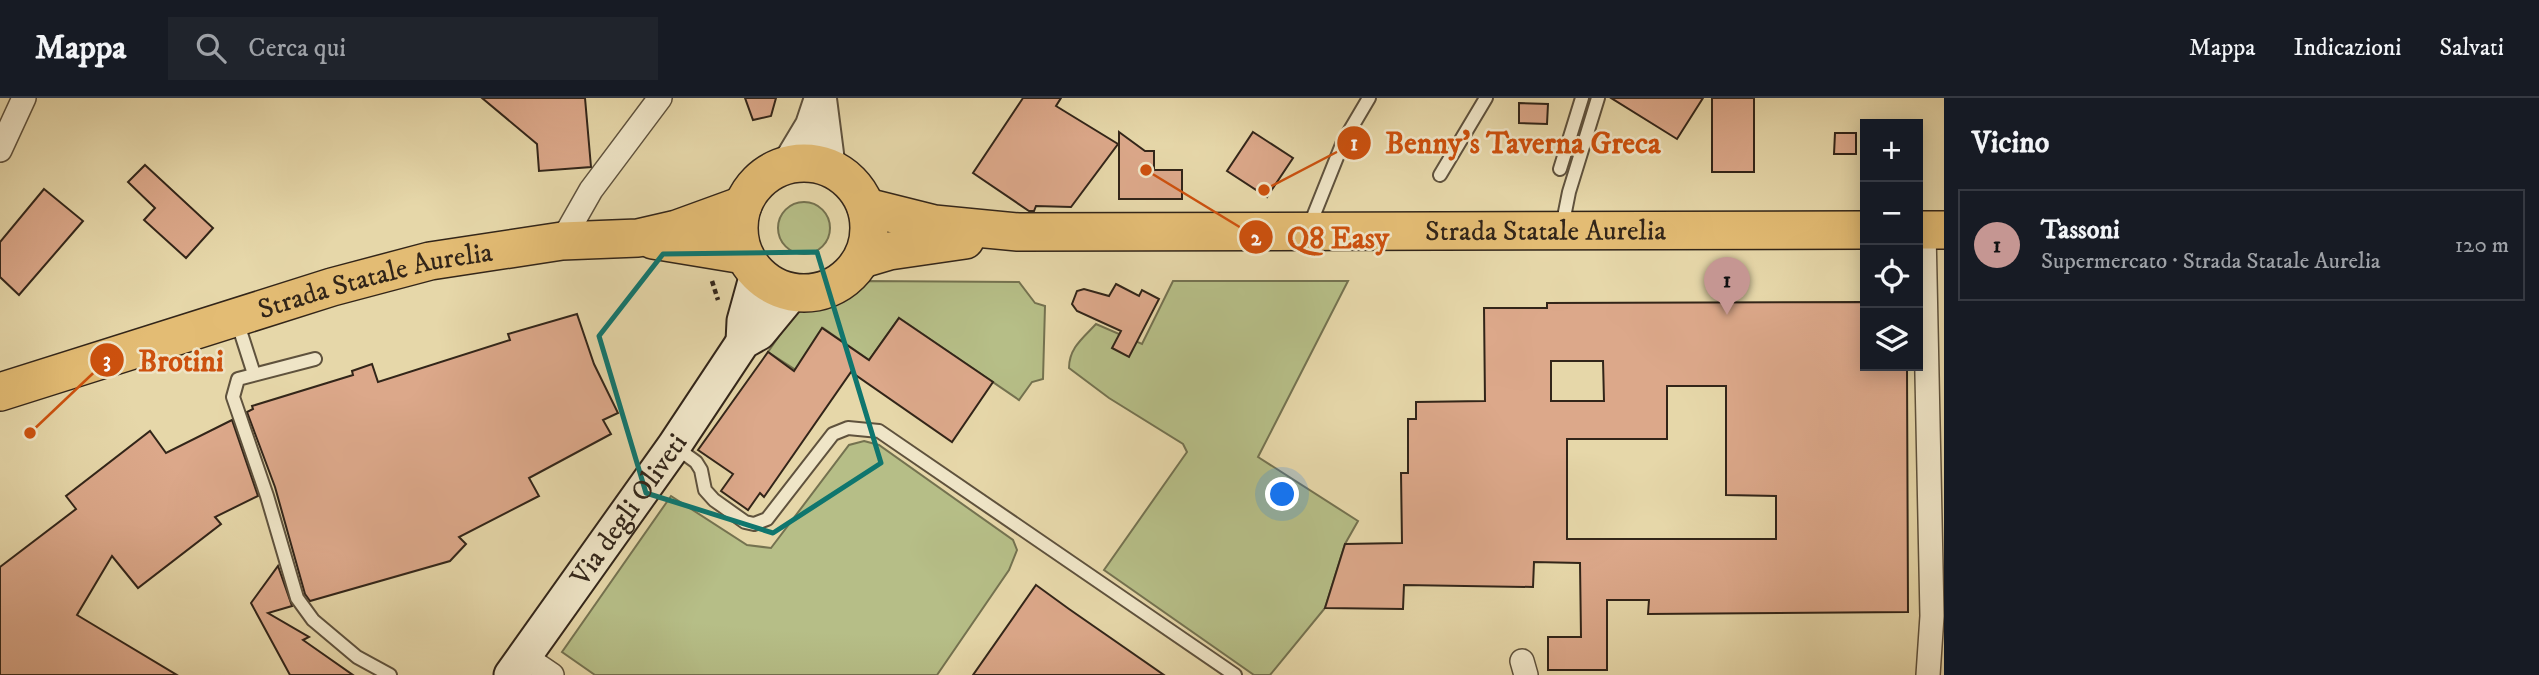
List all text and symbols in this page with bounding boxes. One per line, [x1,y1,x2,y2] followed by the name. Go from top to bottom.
[168,17,658,80] search box
[35,28,126,69] text: Mappa
[192,29,230,67] icon: search
[248,32,346,65] text: Cerca qui
[2189,33,2256,63] text: Mappa
[2294,33,2402,63] text: Indicazioni
[2440,33,2504,63] text: Salvati
[1336,117,1674,168] callout: Benny's Taverna Greca
[1860,119,1923,371] map controls
[1860,119,1923,182] button: +
[1972,125,2049,162] text: Vicino
[1385,126,1662,163] text: Benny's Taverna Greca
[1350,131,1358,157] text: 1
[1860,182,1923,245] button: −
[1238,212,1403,263] callout: Q8 Easy
[1425,213,1666,249] street label: Strada Statale Aurelia
[2041,214,2120,247] text: Tassoni
[1287,221,1390,258] text: Q8 Easy
[1251,226,1262,252] text: 2
[1993,231,2001,260] text: 1
[2455,231,2509,260] text: 120 m
[253,234,495,327] street label: Strada Statale Aurelia
[1860,245,1923,308] button: locate
[2041,247,2381,276] text: Supermercato · Strada Statale Aurelia
[1704,257,1750,315] pin: 1
[1860,308,1923,371] button: layers
[89,335,237,386] callout: Brotini
[138,344,224,381] text: Brotini
[103,348,111,374] text: 3
[562,427,695,593] street label: Via degli Oliveti
[1265,477,1299,511] your location

